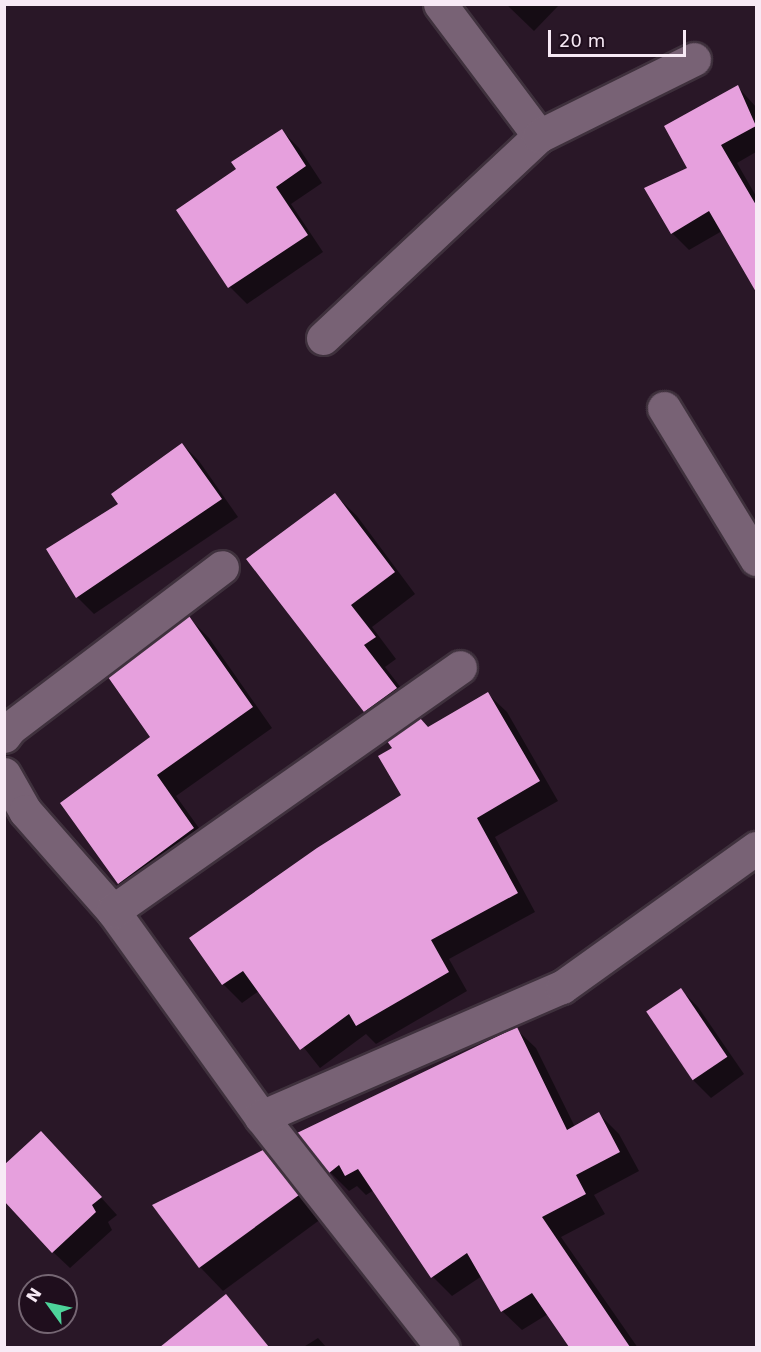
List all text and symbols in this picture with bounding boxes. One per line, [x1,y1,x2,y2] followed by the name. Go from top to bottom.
[551,18,689,56] scale bar
[559,30,605,51] text: 20 m
[18,1274,78,1334] north arrow
[23,1284,46,1306] text: N

